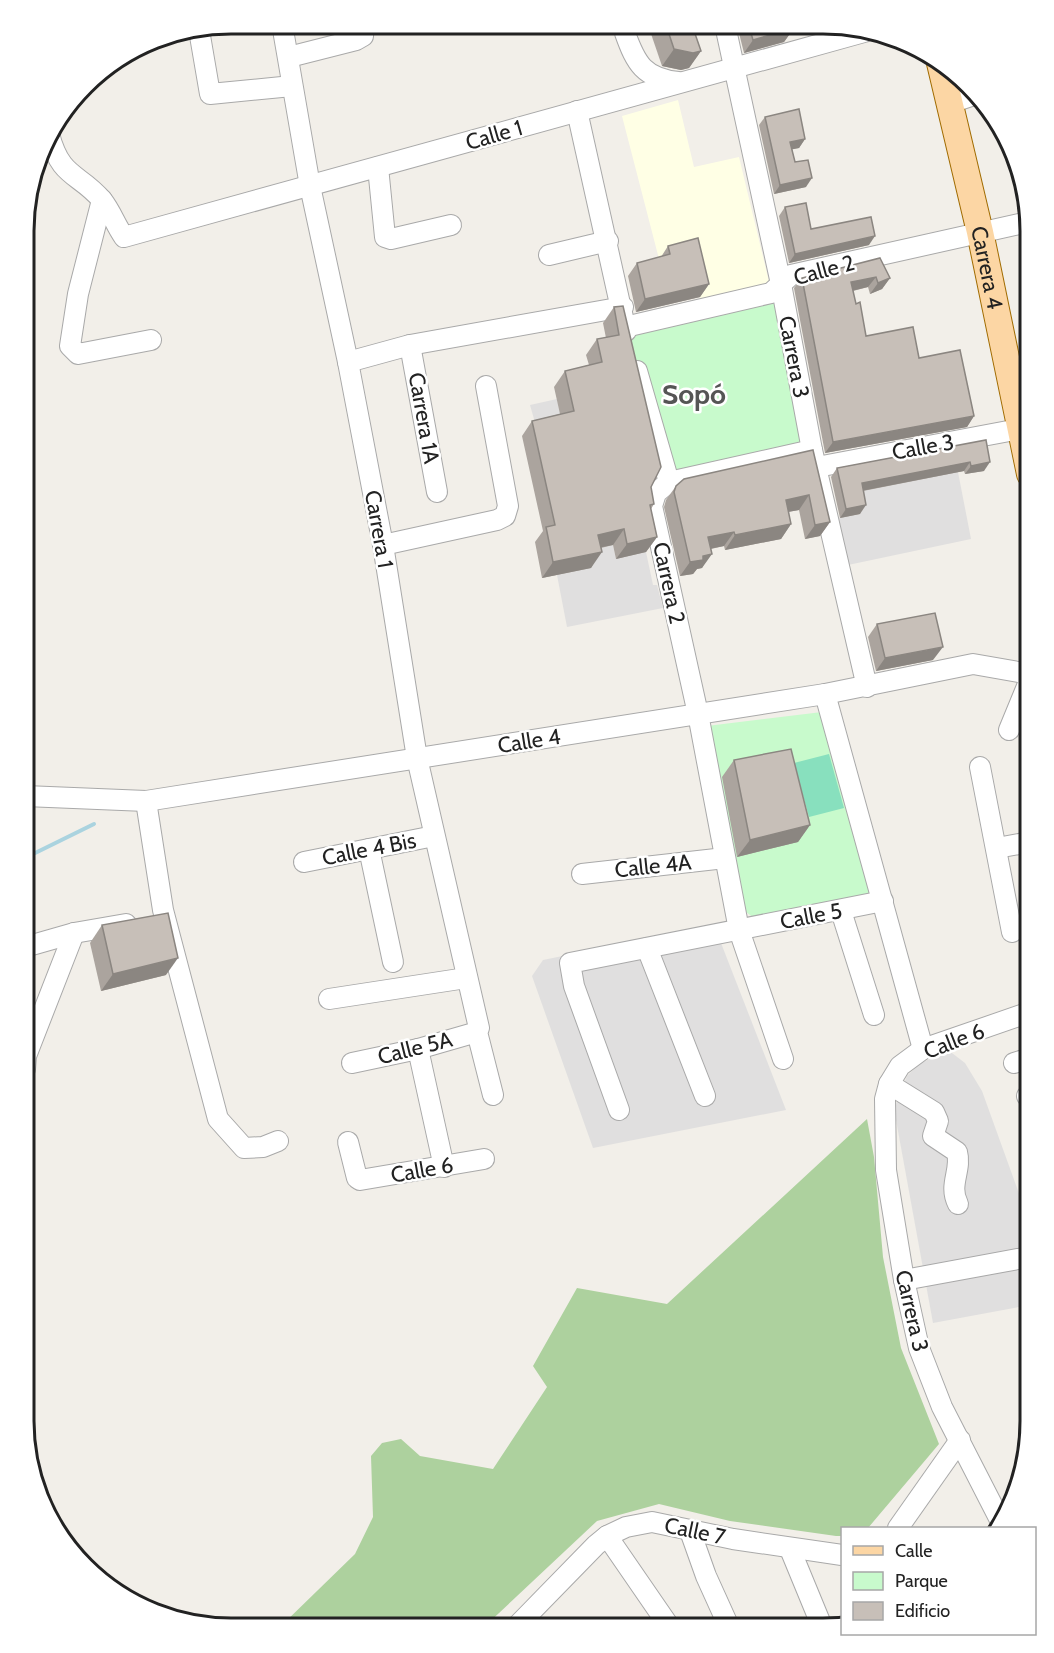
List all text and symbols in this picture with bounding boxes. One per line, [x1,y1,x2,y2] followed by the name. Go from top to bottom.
[463,114,525,156] street label: Calle 1
[966,224,1009,312] street label: Carrera 4
[790,249,858,291] street label: Calle 2
[773,314,815,400] street label: Carrera 3
[403,370,445,466] street label: Carrera 1A
[662,377,726,411] district label: Sopó
[890,428,956,466] street label: Calle 3
[359,488,399,570] street label: Carrera 1
[647,540,691,626] street label: Carrera 2
[496,723,563,759] street label: Calle 4
[320,827,418,871] street label: Calle 4 Bis
[613,849,693,883] street label: Calle 4A
[778,897,844,935] street label: Calle 5
[920,1017,988,1065] street label: Calle 6
[375,1026,456,1070] street label: Calle 5A
[389,1151,455,1189] street label: Calle 6
[889,1267,935,1355] street label: Carrera 3
[662,1511,728,1551] street label: Calle 7
[841,1527,1036,1635] legend
[895,1540,932,1562] text: Calle
[895,1570,948,1592] text: Parque
[895,1600,950,1622] text: Edificio

